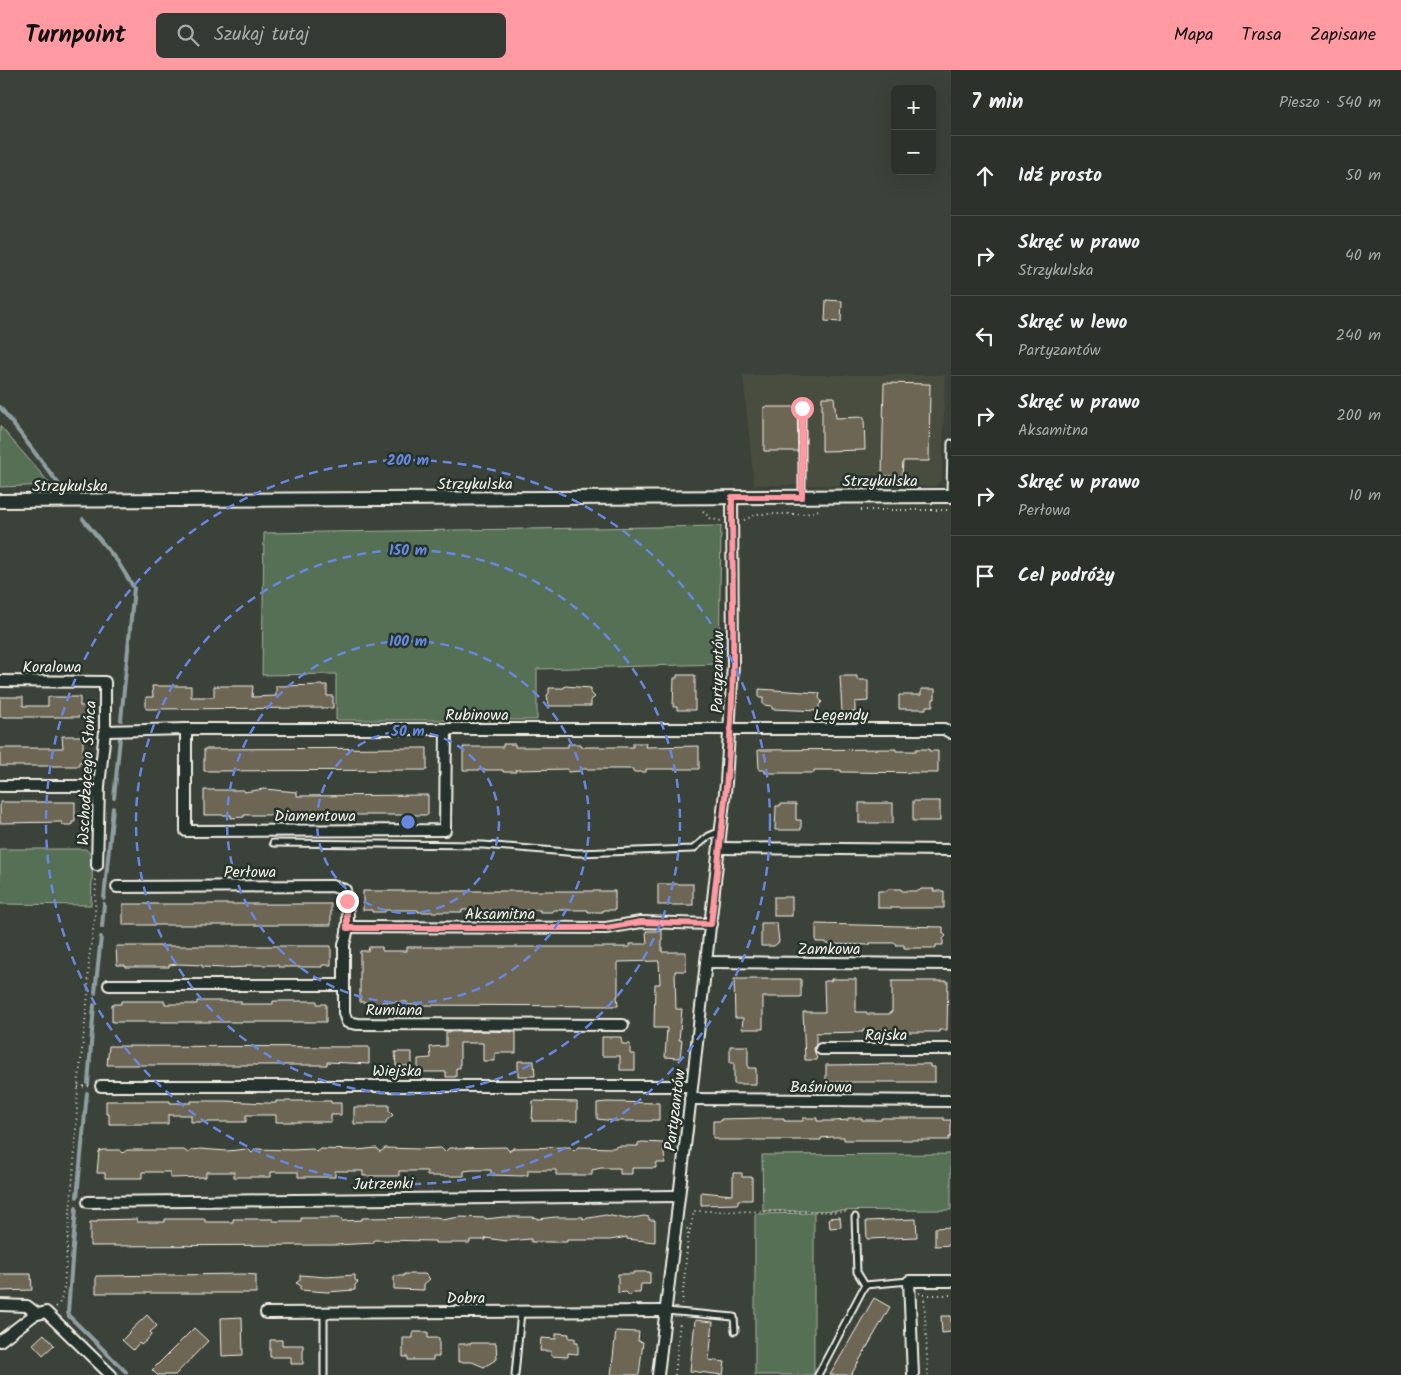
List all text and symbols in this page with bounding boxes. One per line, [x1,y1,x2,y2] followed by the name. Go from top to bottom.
[156,13,506,58] search box
[25,16,126,55] text: Turnpoint
[214,20,309,50] text: Szukaj tutaj
[174,21,202,49] icon: search
[1174,21,1214,50] text: Mapa
[1242,21,1282,50] text: Trasa
[1310,21,1376,50] text: Zapisane
[891,85,936,175] map controls
[891,85,936,130] button: +
[971,86,1023,119] text: 7 min
[1279,90,1381,115] text: Pieszo · 540 m
[891,130,936,175] button: −
[1018,161,1102,191] text: Idź prosto
[971,162,999,190] icon: ahead
[1345,163,1381,188] text: 50 m
[1018,228,1140,258] text: Skręć w prawo
[971,242,999,270] icon: right
[1345,243,1381,268] text: 40 m
[1018,258,1093,283] text: Strzykulska
[1018,308,1127,338] text: Skręć w lewo
[971,322,999,350] icon: left
[1336,323,1381,348] text: 240 m
[1018,338,1100,363] text: Partyzantów
[1018,388,1140,418] text: Skręć w prawo
[791,397,814,420] route start
[971,402,999,430] icon: right
[1337,403,1381,428] text: 200 m
[1018,418,1088,443] text: Aksamitna
[387,449,429,473] text: 200 m
[1018,468,1140,498] text: Skręć w prawo
[842,469,918,494] street label: Strzykulska
[437,472,513,497] street label: Strzykulska
[32,474,108,499] street label: Strzykulska
[971,482,999,510] icon: right
[1349,483,1381,508] text: 10 m
[1018,498,1071,523] text: Perłowa
[389,539,427,563] text: 150 m
[1018,561,1115,591] text: Cel podróży
[971,562,999,590] icon: arrive
[389,630,427,654] text: 100 m
[705,630,732,713] street label: Partyzantów
[23,655,81,680] street label: Koralowa
[71,700,104,846] street label: Wschodzącego Słońca
[445,703,509,728] street label: Rubinowa
[814,703,869,728] street label: Legendy
[390,720,425,744] text: 50 m
[274,804,356,829] street label: Diamentowa
[399,813,417,831] centre of rings
[224,860,276,885] street label: Perłowa
[336,890,359,913] route end
[465,902,535,927] street label: Aksamitna
[797,937,861,962] street label: Zamkowa
[365,998,423,1023] street label: Rumiana
[865,1023,907,1048] street label: Rajska
[372,1059,422,1084] street label: Wiejska
[658,1068,693,1153] street label: Partyzantów
[790,1075,852,1100] street label: Baśniowa
[352,1171,415,1198] street label: Jutrzenki
[447,1286,485,1311] street label: Dobra

